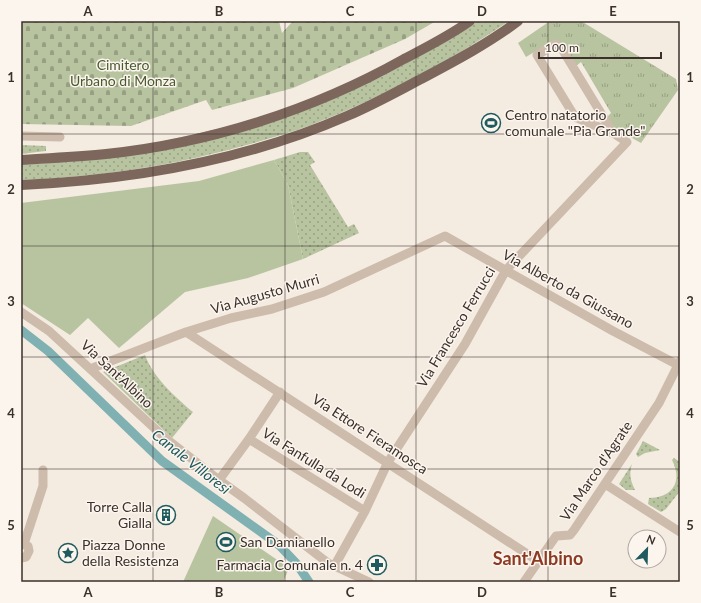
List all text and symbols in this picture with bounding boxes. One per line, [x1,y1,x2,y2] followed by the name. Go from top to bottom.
[82,3,93,19] text: A
[215,3,224,19] text: B
[346,3,355,19] text: C
[477,3,487,19] text: D
[609,3,617,19] text: E
[539,34,661,60] scale bar
[545,40,579,55] text: 100 m
[70,56,176,89] park label: Cimitero Urbano di Monza
[7,69,15,85] text: 1
[686,69,694,85] text: 1
[505,106,645,139] place label: Centro natatorio comunale "Pia Grande"
[480,112,502,134] sports icon: Centro natatorio comunale "Pia Grande"
[7,181,15,197] text: 2
[686,181,694,197] text: 2
[500,245,637,332] street label: Via Alberto da Giussano
[413,263,498,390] street label: Via Francesco Ferrucci
[209,270,321,317] street label: Via Augusto Murri
[7,293,15,309] text: 3
[686,293,694,309] text: 3
[78,336,157,411] street label: Via Sant'Albino
[309,390,431,477] street label: Via Ettore Fieramosca
[7,405,15,421] text: 4
[686,405,694,421] text: 4
[556,418,635,524] street label: Via Marco d'Agrate
[259,424,369,501] street label: Via Fanfulla da Lodi
[149,425,235,498] water label: Canale Villoresi
[87,498,152,531] place label: Torre Calla Gialla
[155,504,177,526] building icon: Torre Calla Gialla
[7,517,15,533] text: 5
[686,517,694,533] text: 5
[627,529,667,569] north arrow
[215,531,237,553] sports icon: San Damianello
[645,532,658,547] text: N
[240,533,335,550] place label: San Damianello
[82,536,179,569] place label: Piazza Donne della Resistenza
[57,542,79,564] place icon: Piazza Donne della Resistenza
[493,547,583,569] district label: Sant'Albino
[366,554,388,576] pharmacy icon: Farmacia Comunale n. 4
[217,556,363,573] place label: Farmacia Comunale n. 4
[82,584,93,600] text: A
[215,584,224,600] text: B
[346,584,355,600] text: C
[477,584,487,600] text: D
[609,584,617,600] text: E

